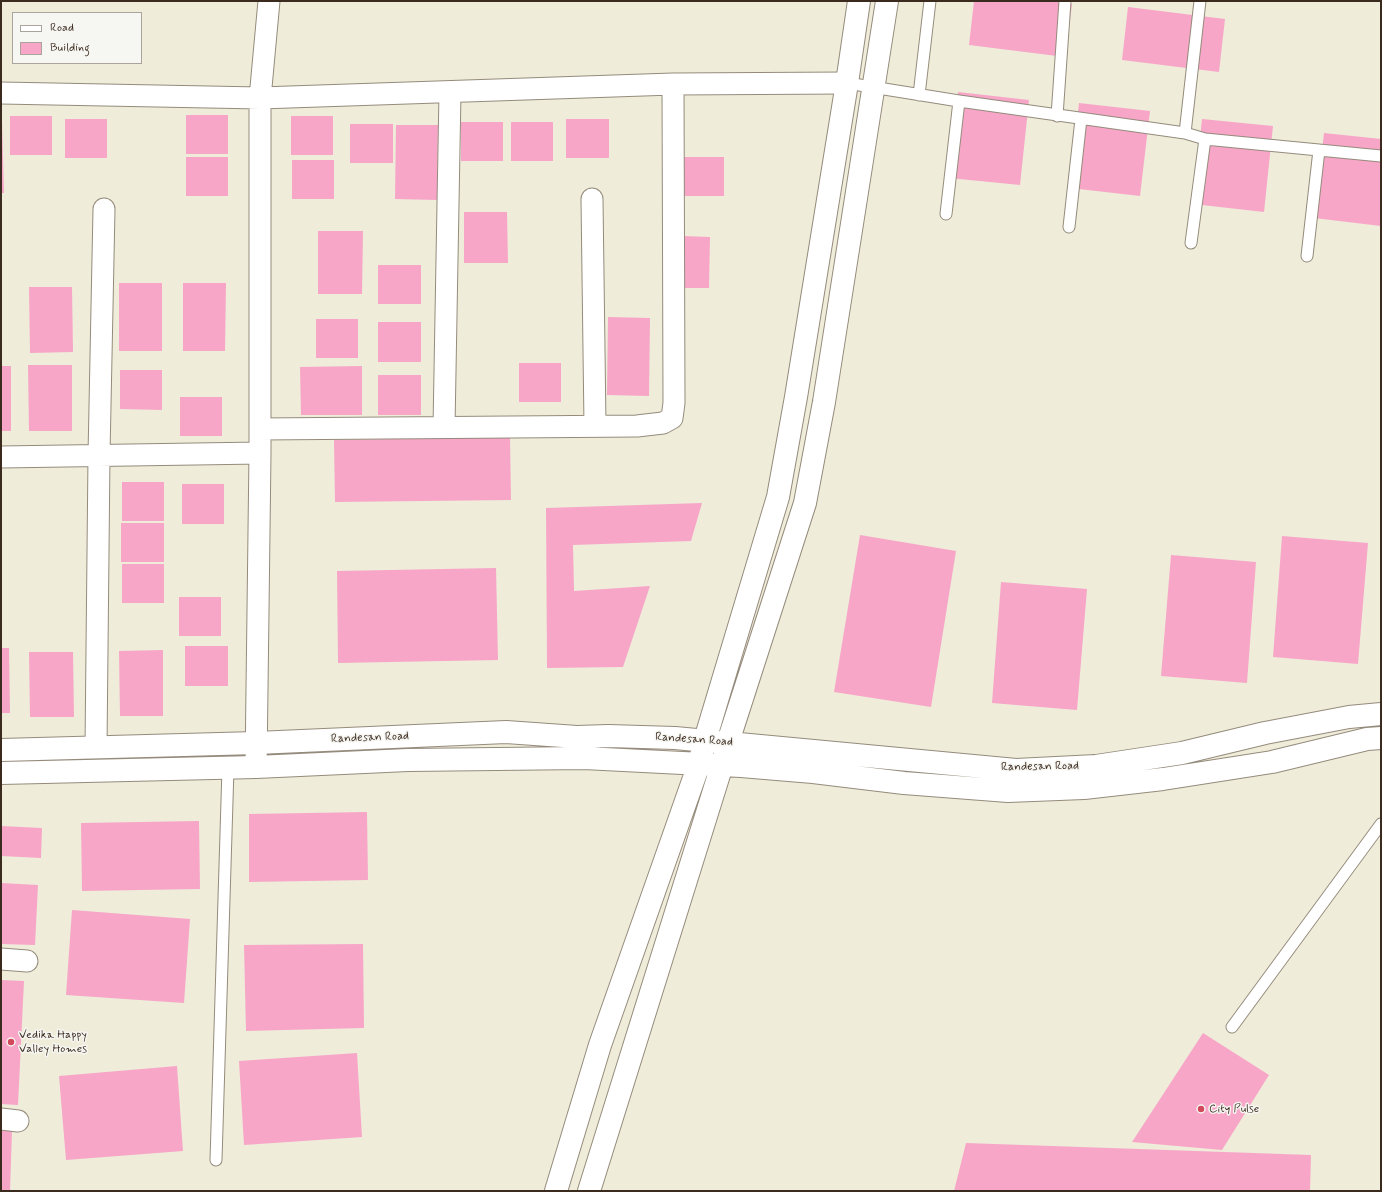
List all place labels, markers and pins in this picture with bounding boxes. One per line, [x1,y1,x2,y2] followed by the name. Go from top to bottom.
[19,1028,87,1056] place label: Vedika Happy Valley Homes
[6,1037,16,1047] marker: Vedika Happy Valley Homes
[1209,1102,1259,1116] place label: City Pulse
[1196,1104,1206,1114] marker: City Pulse

